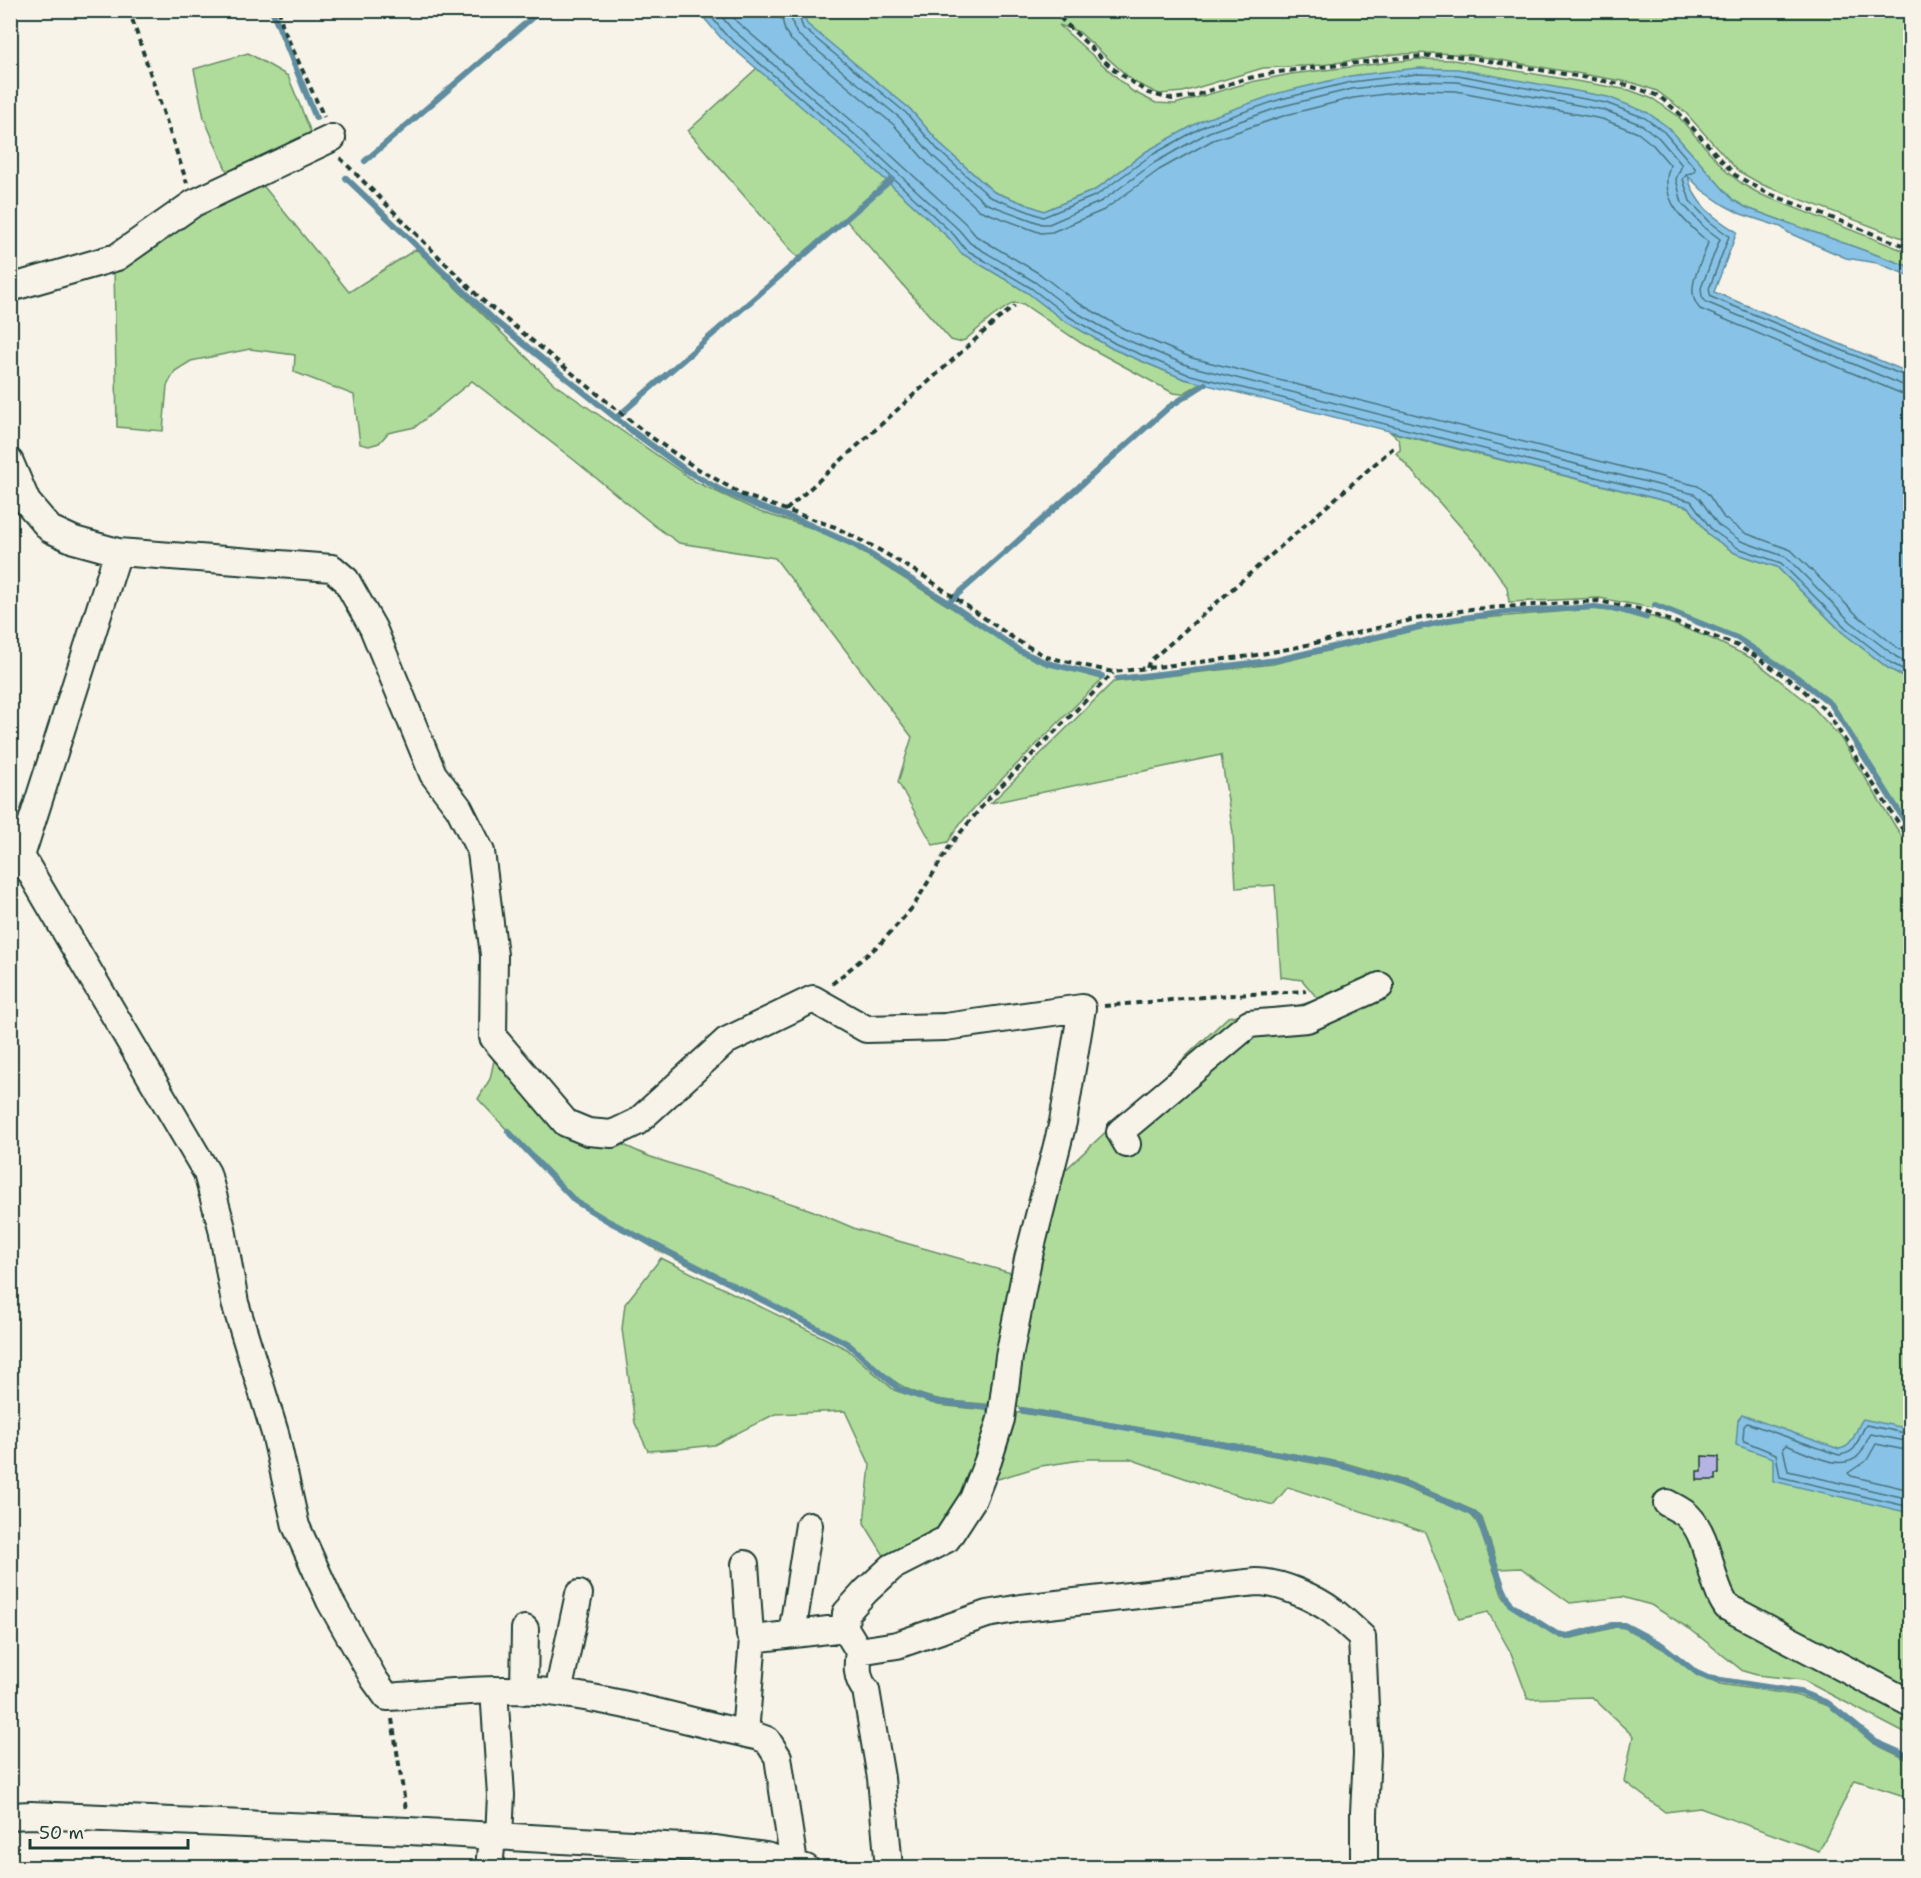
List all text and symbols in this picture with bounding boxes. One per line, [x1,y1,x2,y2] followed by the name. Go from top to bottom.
[30,1812,188,1850] scale bar
[39,1821,84,1845] text: 50 m

